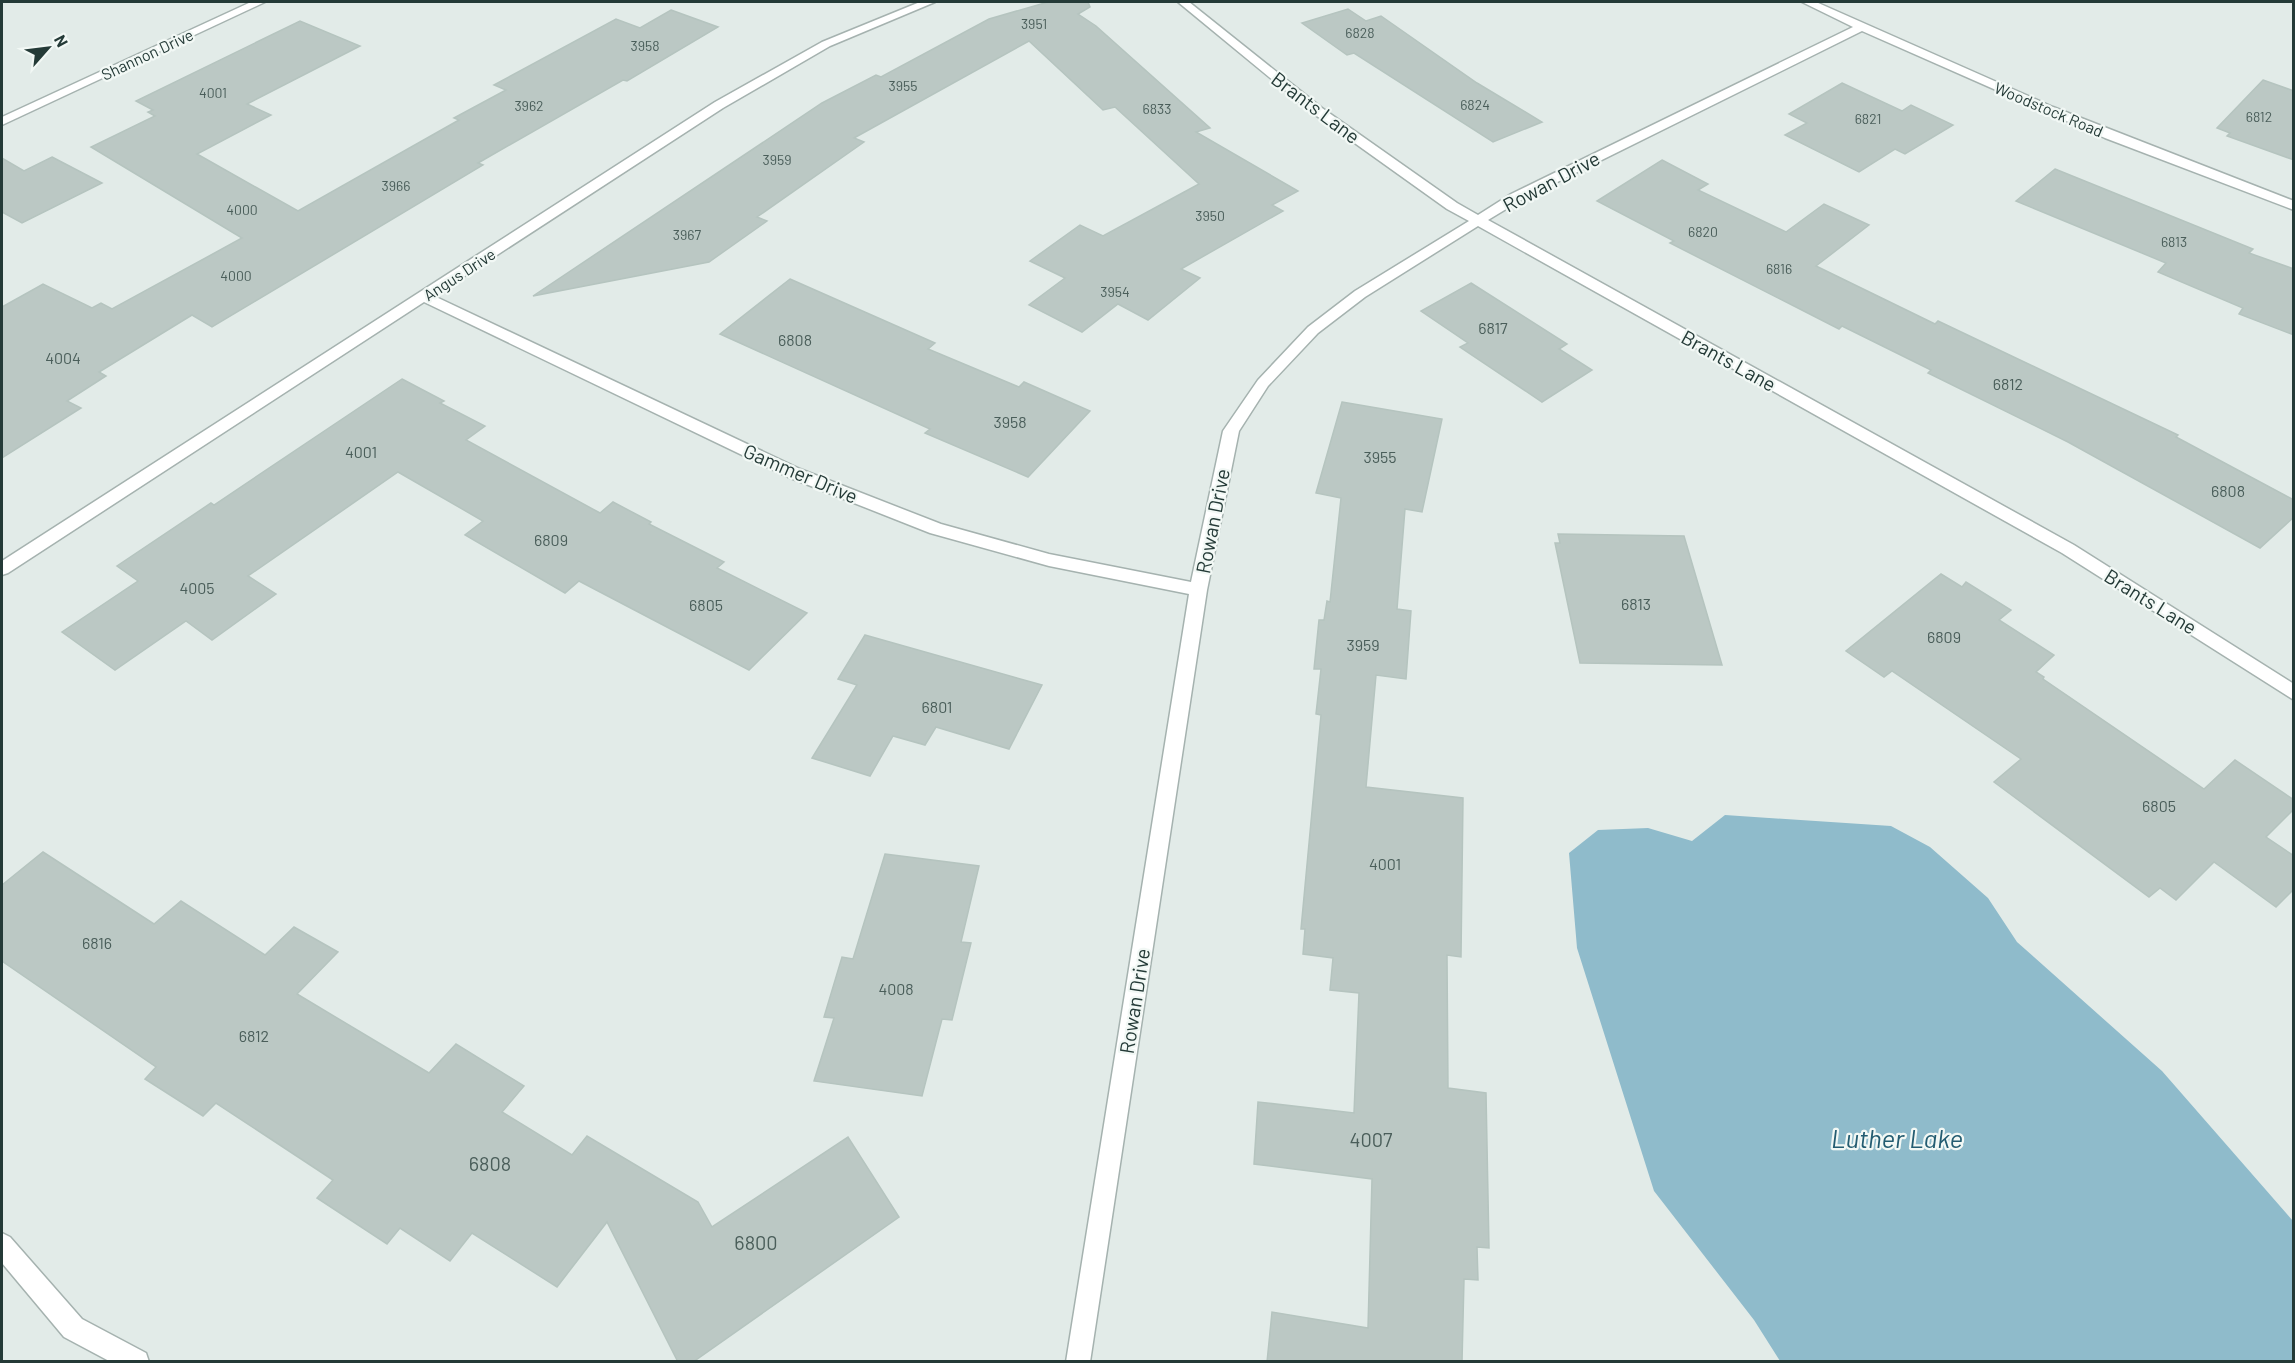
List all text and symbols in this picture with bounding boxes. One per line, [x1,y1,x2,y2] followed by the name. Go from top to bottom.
[1021,15,1047,32] house number: 3951
[18,18,78,78] north arrow
[98,24,196,84] street label: Shannon Drive
[1345,24,1375,41] house number: 6828
[51,32,73,50] text: N
[631,37,660,54] house number: 3958
[1267,66,1365,148] street label: Brants Lane
[889,77,917,94] house number: 3955
[1992,78,2106,140] street label: Woodstock Road
[199,84,227,101] house number: 4001
[1460,96,1490,113] house number: 6824
[514,97,544,114] house number: 3962
[1143,100,1171,117] house number: 6833
[2246,108,2272,125] house number: 6812
[1855,110,1881,127] house number: 6821
[1498,145,1604,217] street label: Rowan Drive
[763,151,792,168] house number: 3959
[382,177,410,194] house number: 3966
[226,201,258,218] house number: 4000
[1195,207,1225,224] house number: 3950
[1688,223,1718,240] house number: 6820
[673,226,702,243] house number: 3967
[2161,233,2187,250] house number: 6813
[419,244,499,304] street label: Angus Drive
[1766,260,1792,277] house number: 6816
[220,267,252,284] house number: 4000
[1100,283,1130,300] house number: 3954
[1478,318,1508,337] house number: 6817
[1677,324,1781,396] street label: Brants Lane
[778,330,812,349] house number: 6808
[45,348,81,367] house number: 4004
[1993,374,2023,393] house number: 6812
[993,412,1027,431] house number: 3958
[740,438,862,508] street label: Gammer Drive
[345,442,377,461] house number: 4001
[1363,447,1397,466] house number: 3955
[1190,466,1234,576] street label: Rowan Drive
[2211,481,2245,500] house number: 6808
[534,530,568,549] house number: 6809
[2100,563,2202,639] street label: Brants Lane
[179,578,215,597] house number: 4005
[1621,594,1651,613] house number: 6813
[689,595,723,614] house number: 6805
[1927,627,1961,646] house number: 6809
[1346,635,1380,654] house number: 3959
[922,697,952,716] house number: 6801
[2142,796,2176,815] house number: 6805
[1369,854,1401,873] house number: 4001
[82,933,112,952] house number: 6816
[1114,947,1154,1055] street label: Rowan Drive
[878,979,914,998] house number: 4008
[239,1026,269,1045] house number: 6812
[1831,1122,1963,1153] water label: Luther Lake
[1349,1127,1393,1151] house number: 4007
[469,1151,511,1175] house number: 6808
[734,1230,778,1254] house number: 6800

